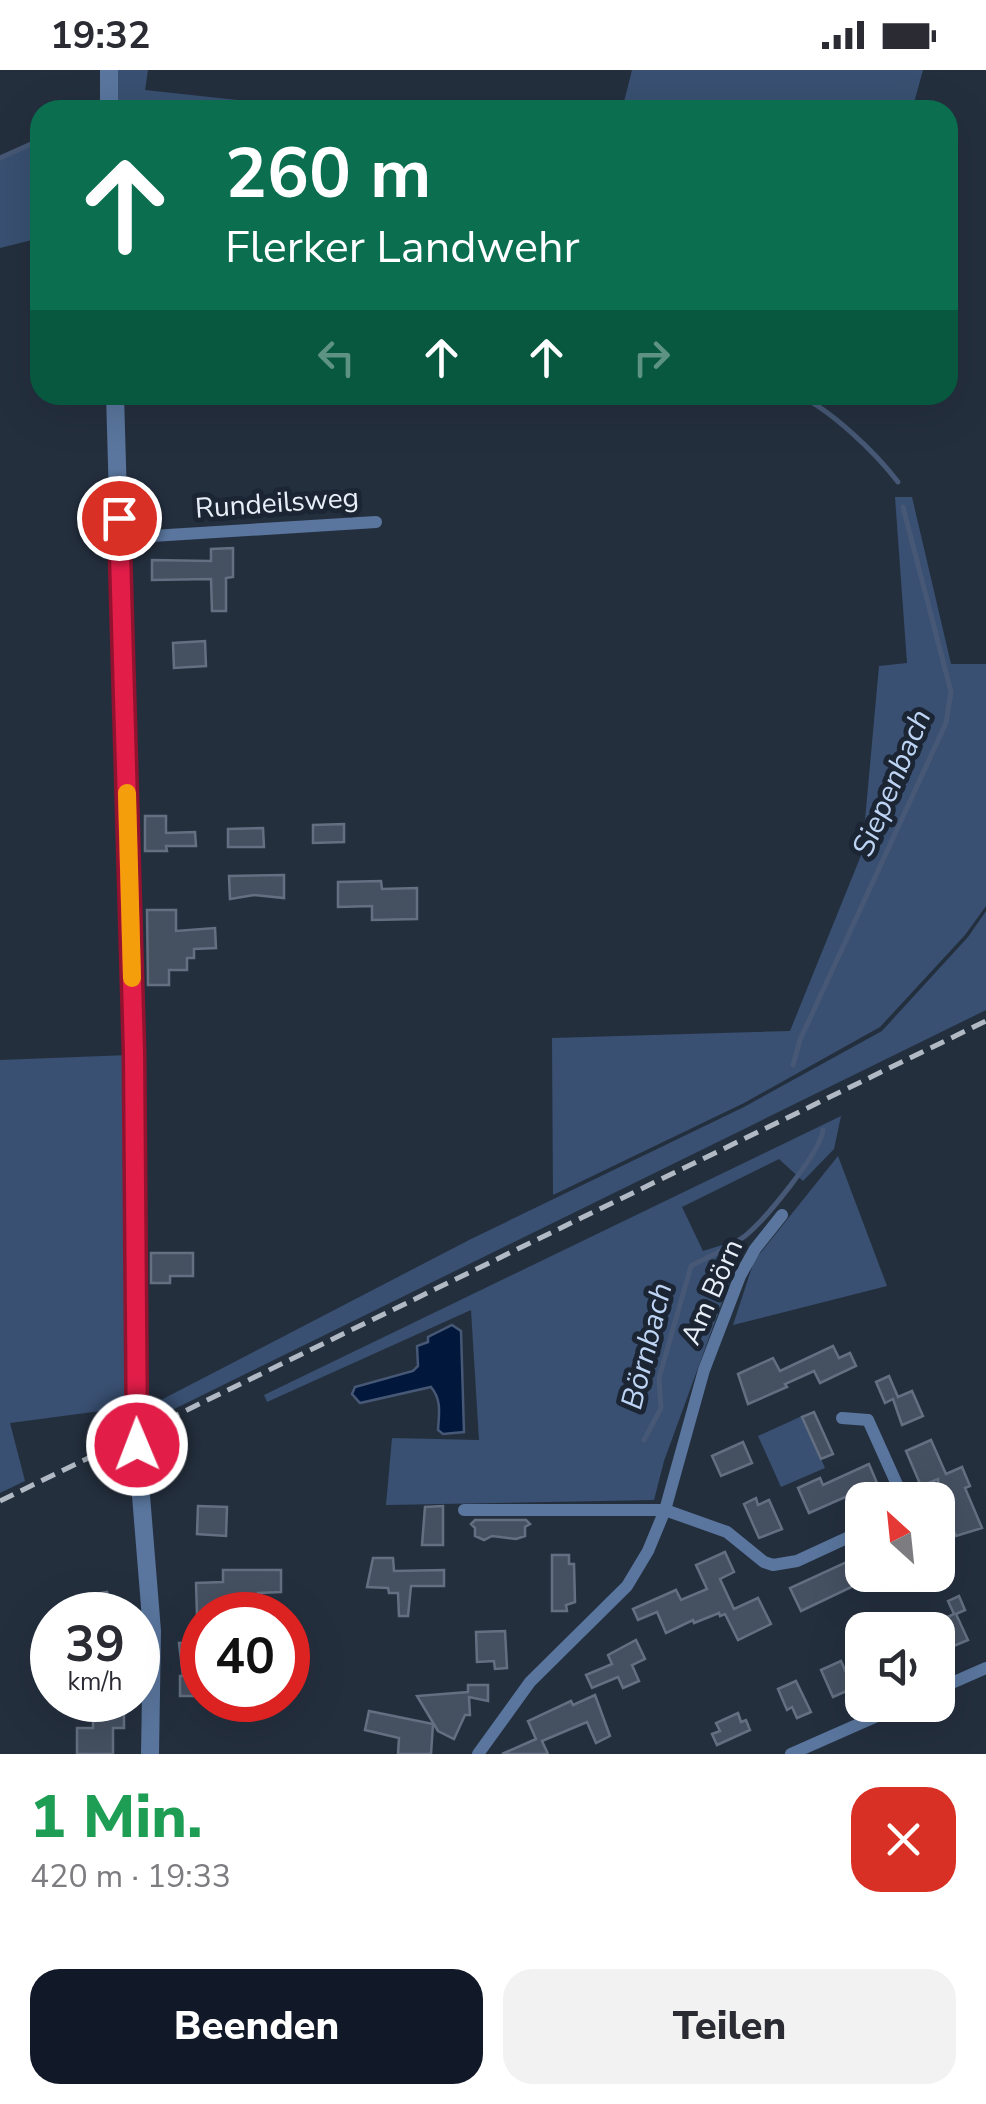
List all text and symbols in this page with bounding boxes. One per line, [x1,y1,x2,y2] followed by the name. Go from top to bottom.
[50,10,151,61] text: 19:32
[225,126,431,222] text: 260 m
[60,140,190,270] icon: ahead
[225,217,580,278] text: Flerker Landwehr
[309,330,364,385] icon: left
[414,330,469,385] icon: ahead
[519,330,574,385] icon: ahead
[624,330,679,385] icon: right
[77,476,162,561] pin
[194,478,360,528] street label: Rundeilsweg
[92,491,147,546] icon: arrive
[843,703,941,863] water label: Siepenbach
[672,1233,752,1351] street label: Am Börn
[611,1278,683,1414] water label: Börnbach
[85,1393,189,1497] position arrow
[845,1482,955,1592] north arrow
[845,1482,955,1722] map controls
[180,1592,310,1722] speed limit sign: 40
[65,1610,125,1679] text: 39
[845,1612,955,1722] button: sound
[67,1665,123,1699] text: km/h
[30,1776,203,1858] text: 1 Min.
[851,1787,956,1892] button: close
[30,1855,231,1898] text: 420 m · 19:33
[30,1969,483,2084] button: Beenden
[503,1969,956,2084] button: Teilen

